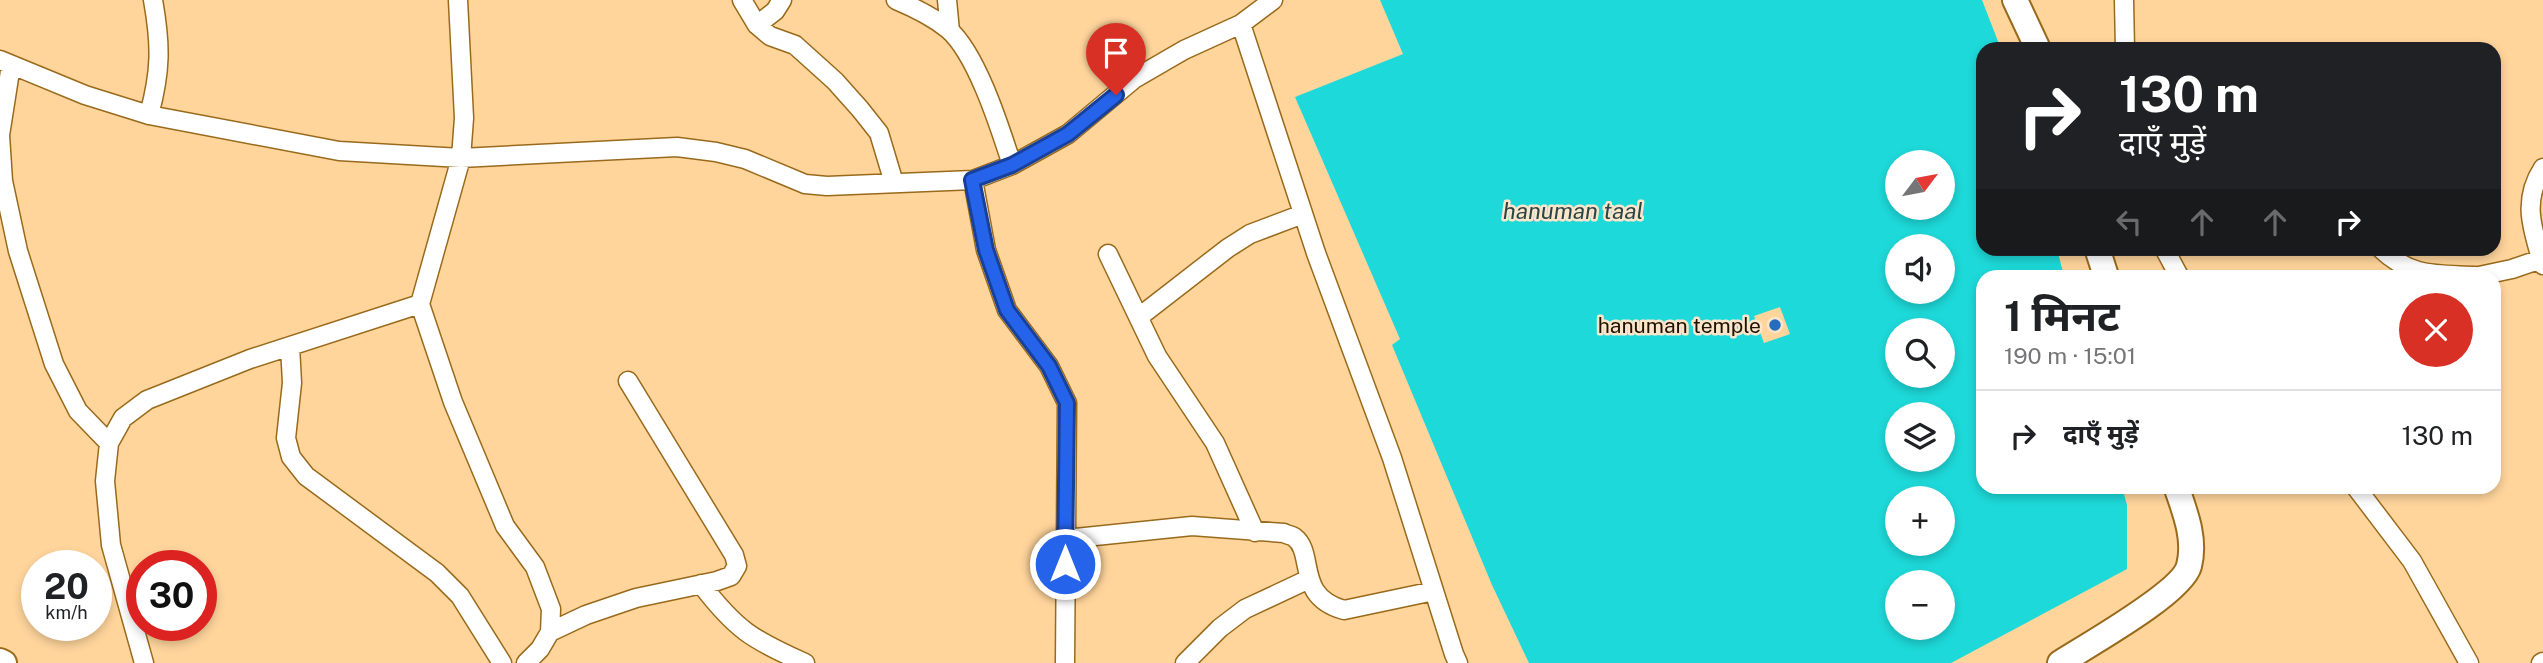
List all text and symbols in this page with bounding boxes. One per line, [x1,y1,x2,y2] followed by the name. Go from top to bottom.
[1086,23,1146,95] pin
[1097,34,1135,72] icon: arrive
[2119,65,2259,123] text: 130 m
[2004,70,2095,161] icon: right
[2119,124,2206,161] text: दाएँ मुड़ें
[1885,150,1955,220] north arrow
[1885,150,1955,640] map controls
[1503,197,1643,224] water label: hanuman taal
[2110,203,2148,241] icon: left
[2183,203,2221,241] icon: ahead
[2256,203,2294,241] icon: ahead
[2329,203,2367,241] icon: right
[1885,234,1955,304] button: sound
[2004,291,2120,340] text: 1 मिनट
[2399,293,2473,367] button: close
[1598,313,1761,338] place label: hanuman temple
[1767,317,1783,333] marker: hanuman temple
[1885,318,1955,388] button: search
[2004,342,2136,369] text: 190 m · 15:01
[1885,402,1955,472] button: layers
[2004,417,2042,455] icon: right
[2063,418,2139,449] text: दाएँ मुड़ें
[2401,420,2473,451] text: 130 m
[1885,486,1955,556] button: +
[1028,527,1102,601] position arrow
[126,550,217,641] speed limit sign: 30
[44,566,89,607] text: 20
[1885,570,1955,640] button: −
[45,602,88,623] text: km/h

